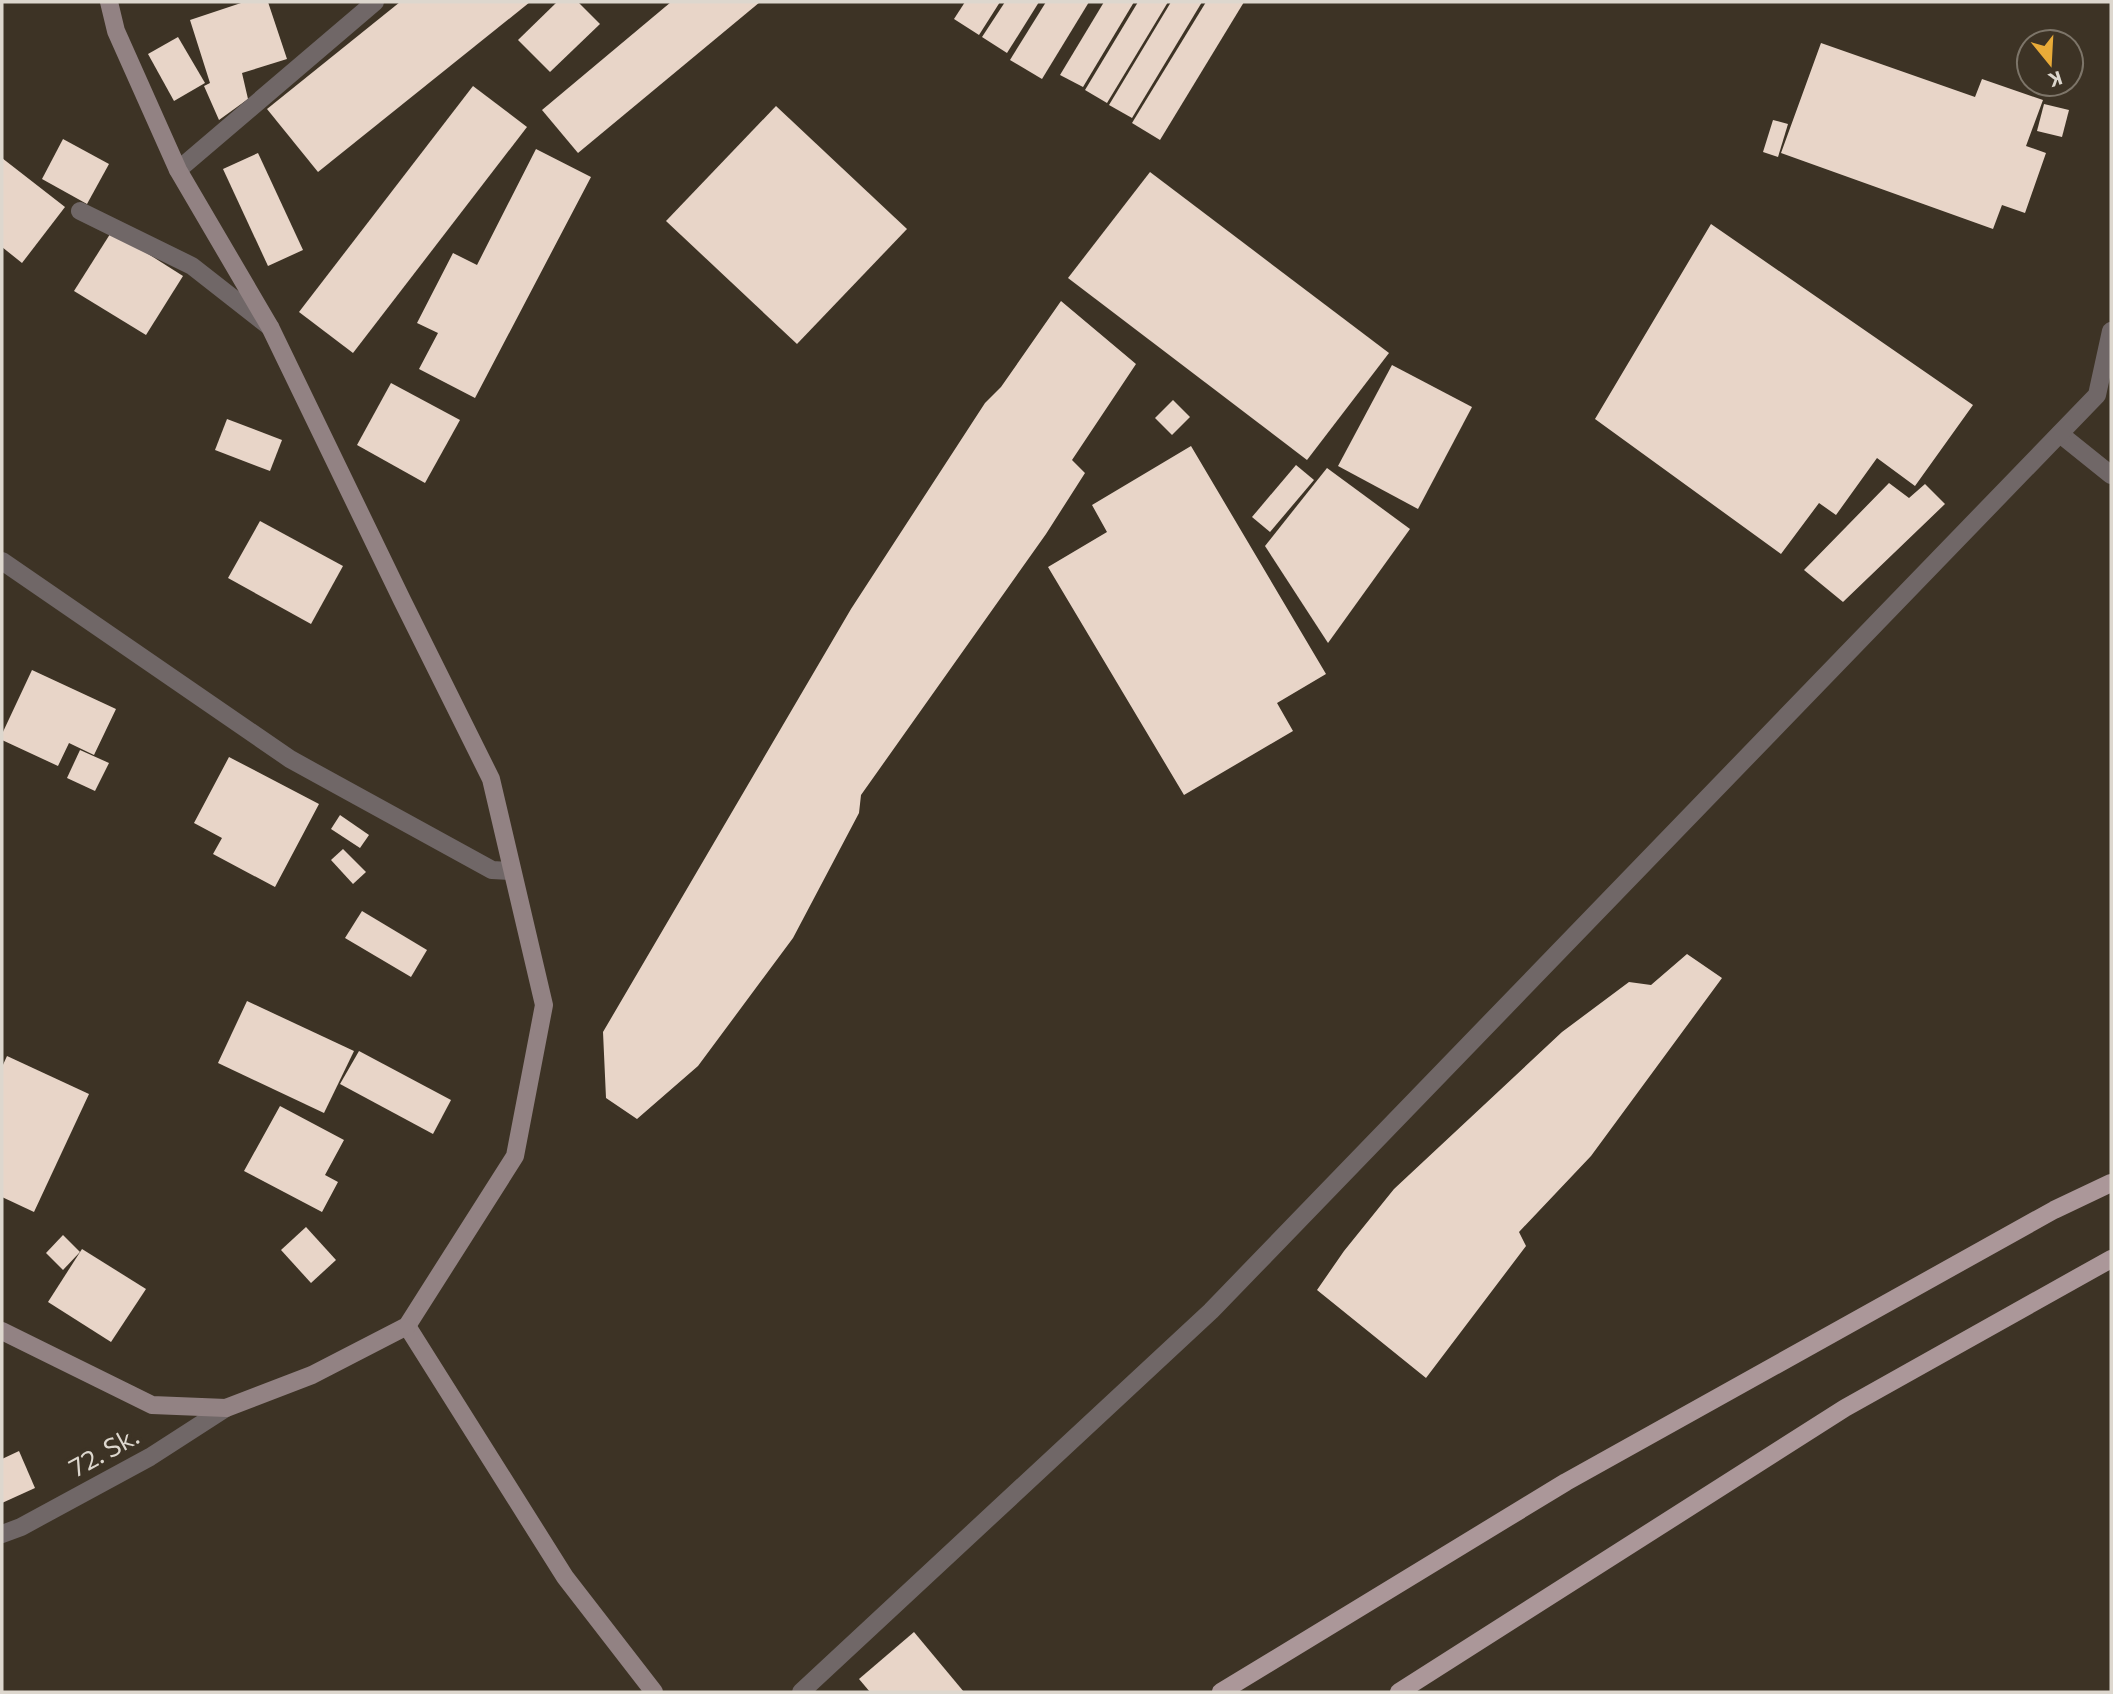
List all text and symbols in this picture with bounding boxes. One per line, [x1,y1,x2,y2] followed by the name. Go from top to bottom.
[2015,28,2085,98] north arrow
[2046,67,2065,93] text: K
[63,1419,143,1482] street label: 72. Sk.

